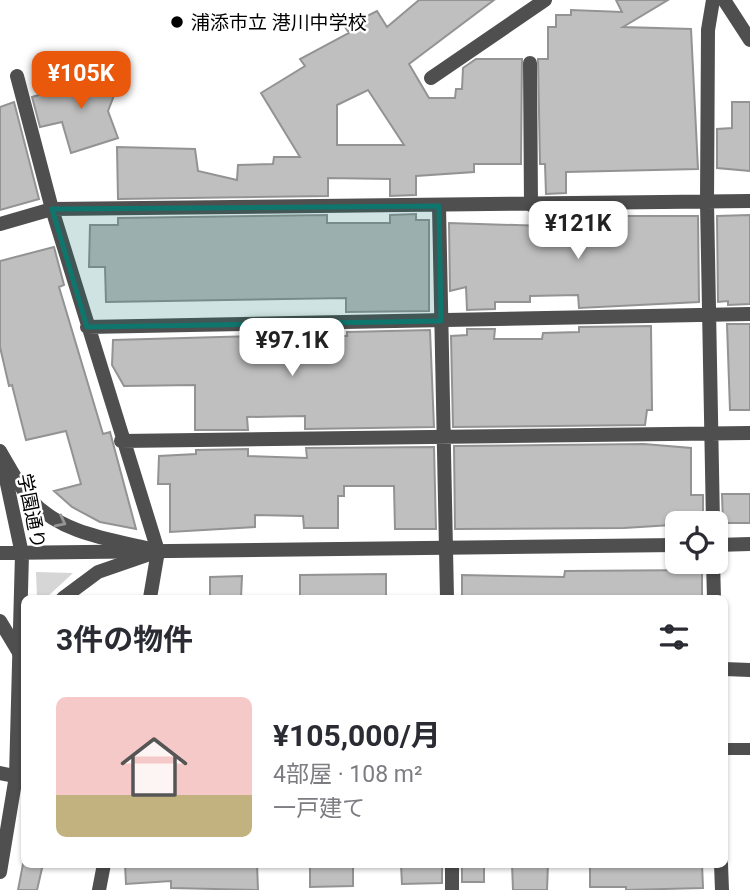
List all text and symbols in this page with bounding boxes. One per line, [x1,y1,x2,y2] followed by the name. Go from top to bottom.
[191,11,367,34] place label: 浦添市立 港川中学校
[169,14,185,30] marker: 浦添市立 港川中学校
[32,52,130,111] pin: ¥105K
[48,60,114,87] text: ¥105K
[529,202,627,261] pin: ¥121K
[545,210,611,237] text: ¥121K
[235,318,349,378] pin: ¥97.1K
[255,327,329,354] text: ¥97.1K
[13,472,50,551] street label: 学園通り
[665,511,728,574] map controls
[665,511,728,574] button: locate
[54,514,66,527] one-way arrow
[655,618,693,656] icon: filters
[56,622,193,657] text: 3件の物件
[273,718,441,753] text: ¥105,000/月
[112,725,196,809] icon: home
[273,761,422,788] text: 4部屋 · 108 m²
[273,795,365,822] text: 一戸建て

